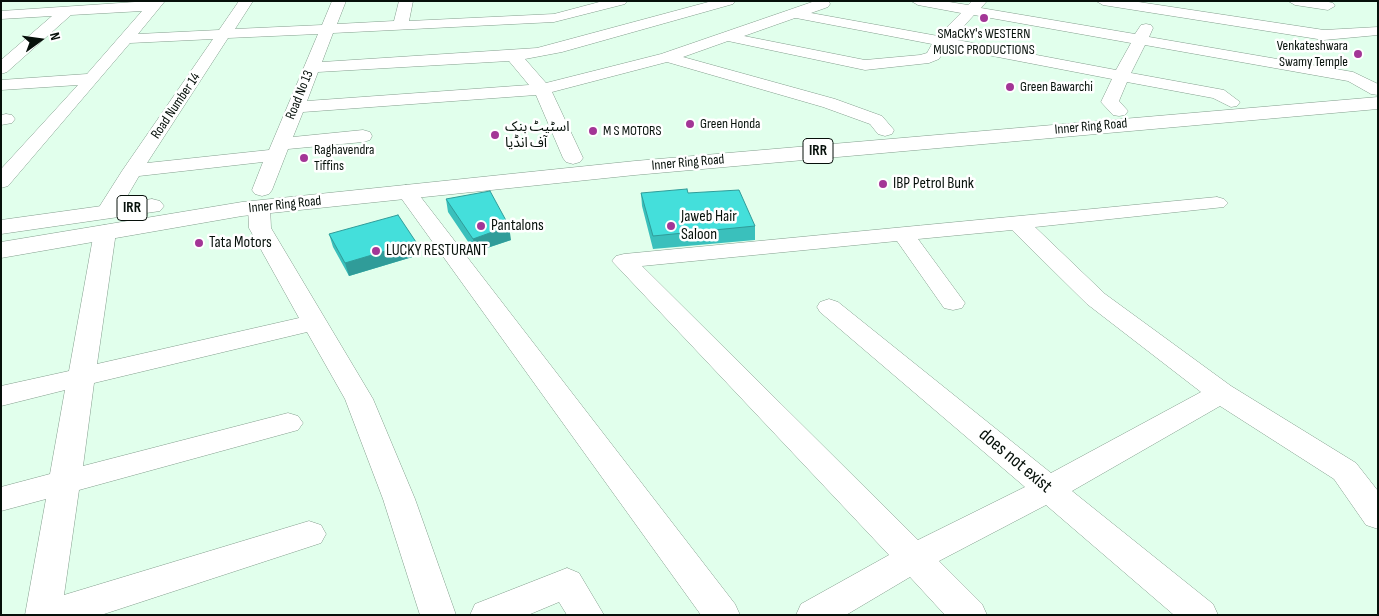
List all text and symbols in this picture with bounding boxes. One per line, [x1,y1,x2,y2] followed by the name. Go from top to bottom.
[978,12,990,24] marker: SMaCkY's WESTERN MUSIC PRODUCTIONS
[15,15,65,65] north arrow
[933,26,1035,58] place label: SMaCkY's WESTERN MUSIC PRODUCTIONS
[46,31,64,42] text: N
[1277,38,1348,70] place label: Venkateshwara Swamy Temple
[1352,48,1364,60] marker: Venkateshwara Swamy Temple
[283,68,317,122] street label: Road No 13
[148,70,204,142] street label: Road Number 14
[1020,79,1093,95] place label: Green Bawarchi
[1004,81,1016,93] marker: Green Bawarchi
[1054,115,1128,139] street label: Inner Ring Road
[700,116,760,132] place label: Green Honda
[684,118,696,130] marker: Green Honda
[505,119,569,152] place label: اسٹیٹ بنک آف انڈیا
[603,123,662,139] place label: M S MOTORS
[587,125,599,137] marker: M S MOTORS
[489,129,501,141] marker: اسٹیٹ بنک آف انڈیا
[803,138,833,164] road number: IRR
[314,142,374,174] place label: Raghavendra Tiffins
[651,151,725,175] street label: Inner Ring Road
[298,152,310,164] marker: Raghavendra Tiffins
[893,174,974,194] place label: IBP Petrol Bunk
[877,178,889,190] marker: IBP Petrol Bunk
[248,193,322,217] street label: Inner Ring Road
[117,196,147,220] road number: IRR
[681,207,737,245] place label: Jaweb Hair Saloon
[491,216,544,236] place label: Pantalons
[475,220,487,232] marker: Pantalons
[665,220,677,232] marker: Jaweb Hair Saloon
[209,233,272,253] place label: Tata Motors
[193,237,205,249] marker: Tata Motors
[386,241,488,261] place label: LUCKY RESTURANT
[370,245,382,257] marker: LUCKY RESTURANT
[974,424,1056,498] street label: does not exist

